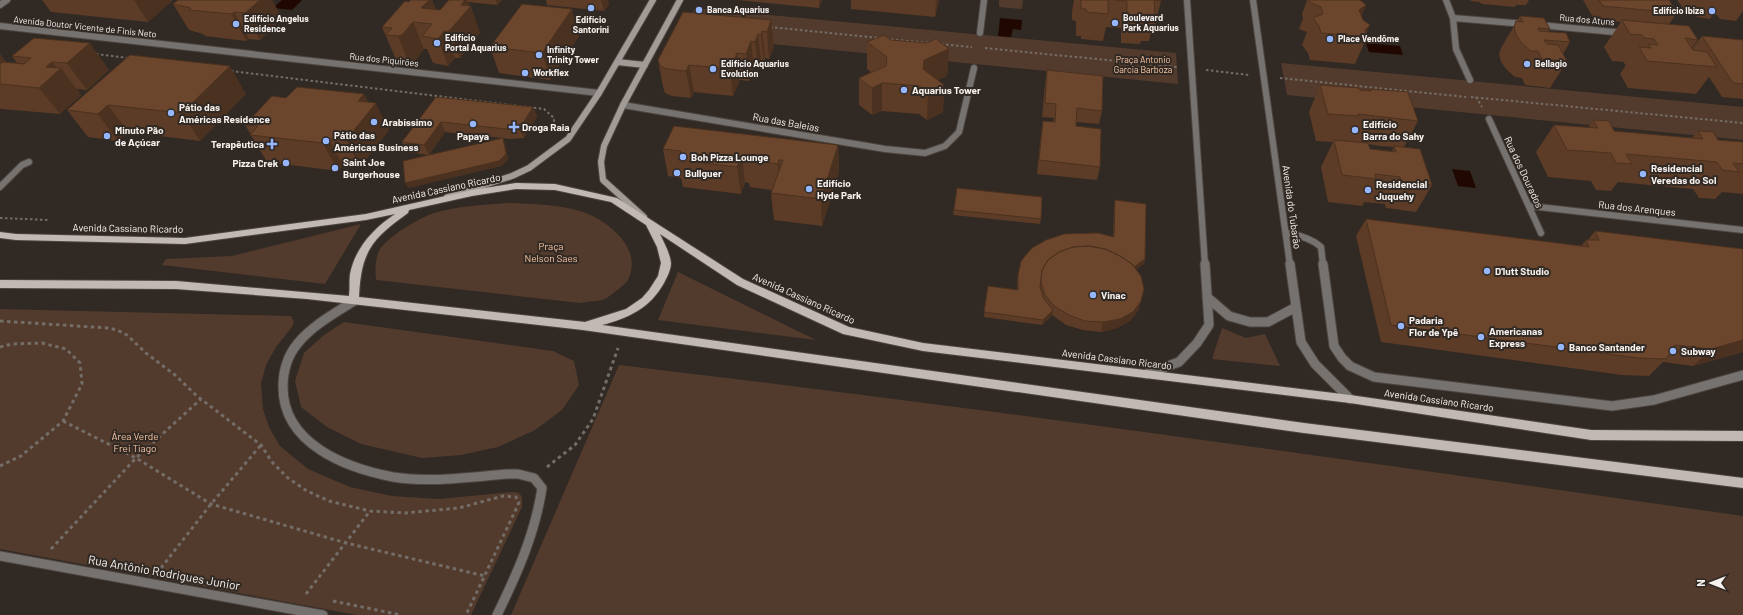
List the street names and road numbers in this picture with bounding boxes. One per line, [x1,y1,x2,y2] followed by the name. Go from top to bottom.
[1559,12,1615,27] street label: Rua dos Atuns
[13,14,157,39] street label: Avenida Doutor Vicente de Finis Neto
[349,50,419,69] street label: Rua dos Piquirões
[752,110,820,134] street label: Rua das Baleias
[1502,134,1546,210] street label: Rua dos Dourados
[1280,164,1304,250] street label: Avenida do Tubarão
[391,171,501,205] street label: Avenida Cassiano Ricardo
[1598,198,1676,218] street label: Rua dos Arenques
[73,221,183,235] street label: Avenida Cassiano Ricardo
[751,270,857,326] street label: Avenida Cassiano Ricardo
[1061,346,1173,372] street label: Avenida Cassiano Ricardo
[1383,386,1495,414] street label: Avenida Cassiano Ricardo
[87,552,242,592] street label: Rua Antônio Rodrigues Junior

